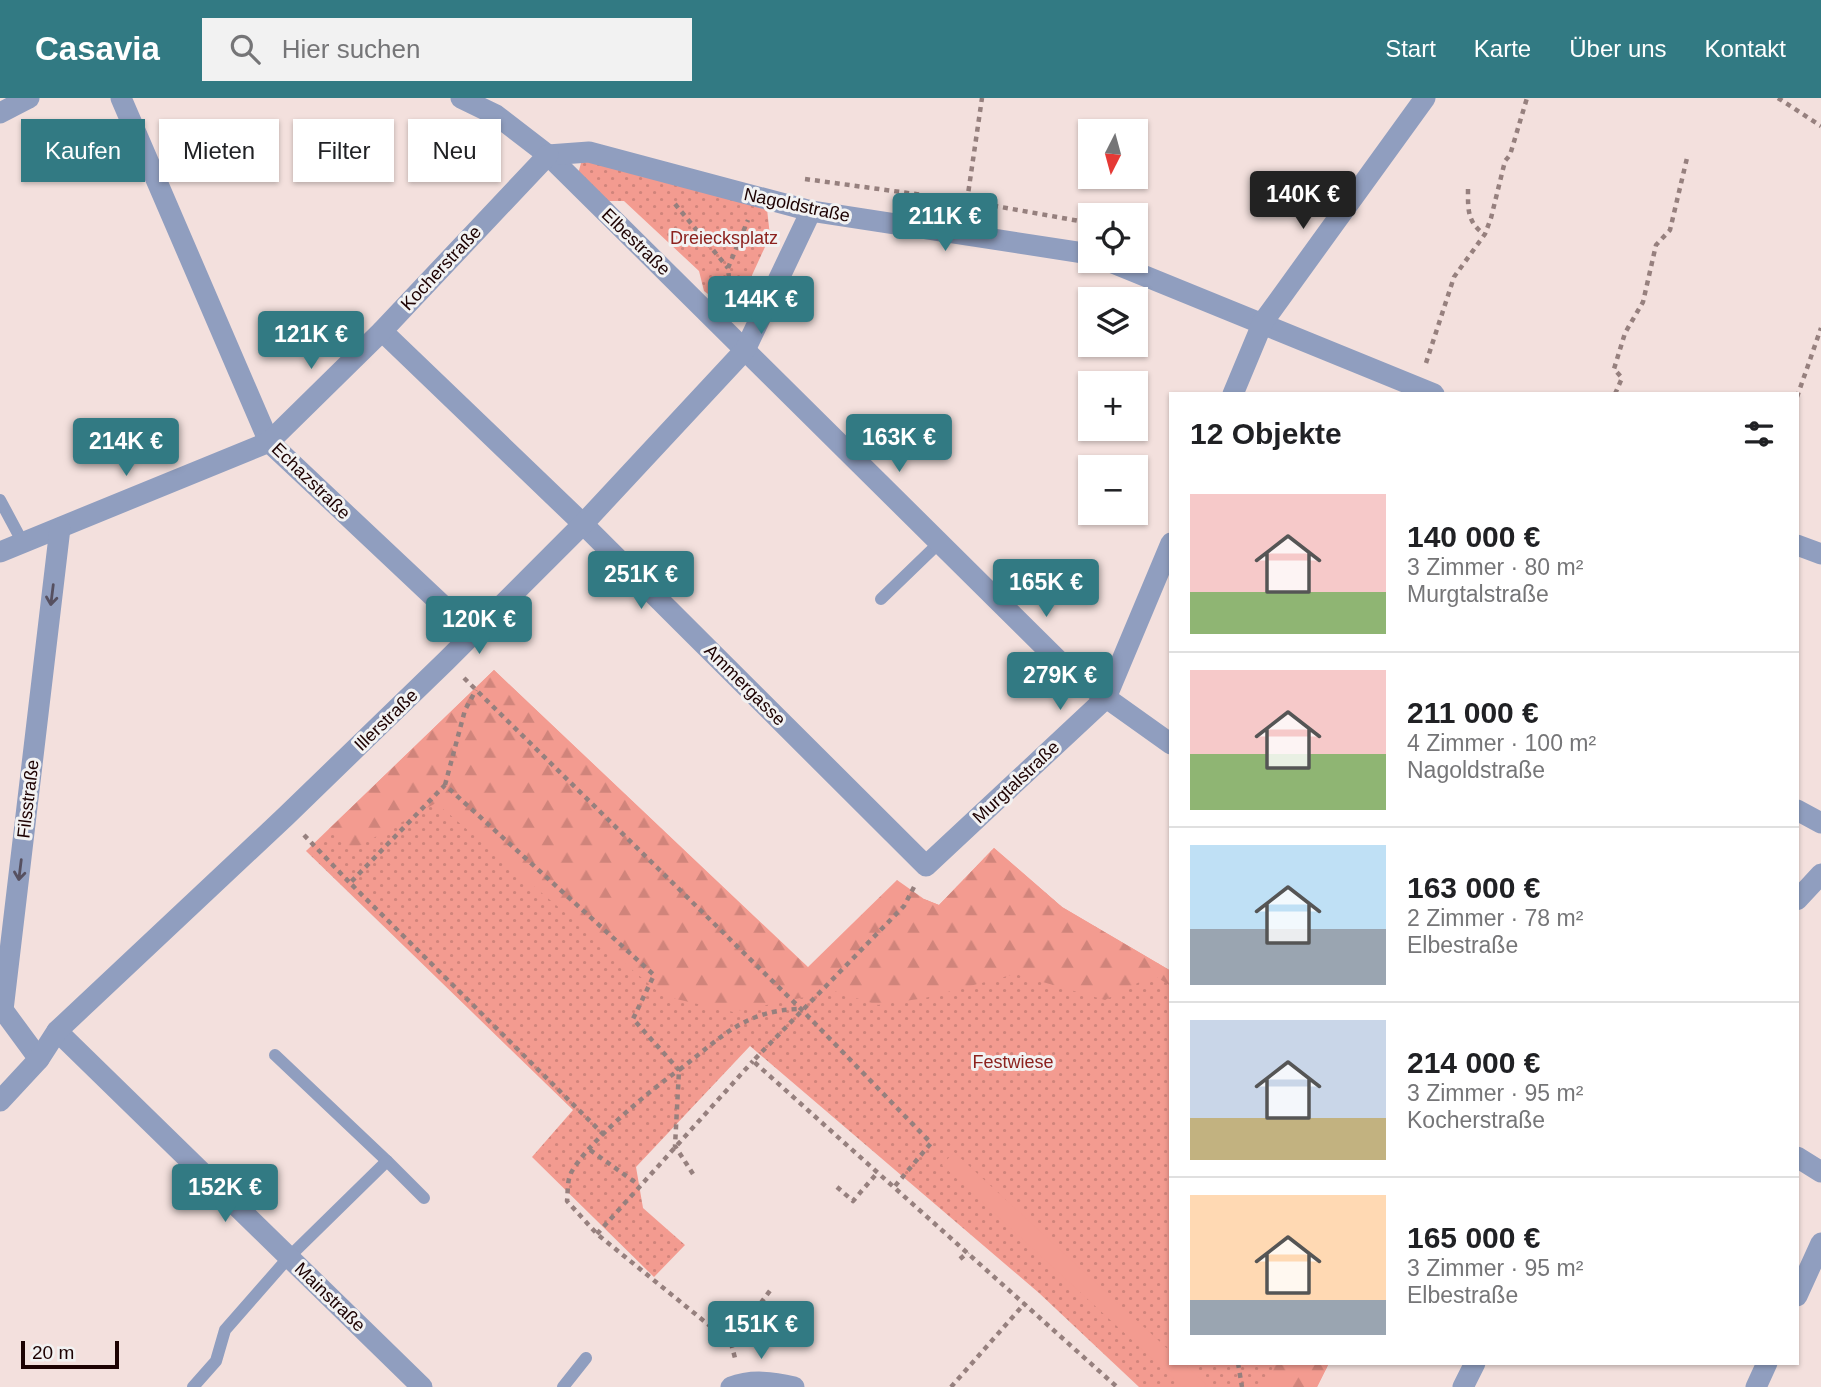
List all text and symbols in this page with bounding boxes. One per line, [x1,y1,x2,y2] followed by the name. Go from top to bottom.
[202,18,692,81] search box
[35,30,160,67] text: Casavia
[226,30,264,68] icon: search
[282,34,421,64] text: Hier suchen
[1385,35,1436,62] text: Start
[1474,35,1531,62] text: Karte
[1569,35,1667,62] text: Über uns
[1705,35,1786,62] text: Kontakt
[21,119,145,182] chip: Kaufen
[159,119,279,182] chip: Mieten
[293,119,394,182] chip: Filter
[408,119,501,182] chip: Neu
[1078,119,1148,189] north arrow
[1078,119,1148,525] map controls
[1246,172,1360,231] pin: 140K €
[1266,181,1340,207] text: 140K €
[742,184,852,226] street label: Nagoldstraße
[888,194,1002,253] pin: 211K €
[909,203,981,229] text: 211K €
[1078,203,1148,273] button: locate
[598,205,674,279] street label: Elbestraße
[397,222,485,314] street label: Kocherstraße
[670,228,778,248] park label: Dreiecksplatz
[704,276,818,336] pin: 144K €
[724,286,798,312] text: 144K €
[1078,287,1148,357] button: layers
[254,312,368,371] pin: 121K €
[274,321,348,347] text: 121K €
[1078,371,1148,441] button: +
[842,414,956,474] pin: 163K €
[1740,415,1778,453] icon: filters
[1190,417,1342,450] text: 12 Objekte
[69,418,183,478] pin: 214K €
[862,424,936,450] text: 163K €
[89,428,163,454] text: 214K €
[268,439,354,523] street label: Echazstraße
[1078,455,1148,525] button: −
[1407,520,1540,553] text: 140 000 €
[1246,522,1330,606] icon: home
[584,552,698,611] pin: 251K €
[1407,554,1583,580] text: 3 Zimmer · 80 m²
[989,560,1103,619] pin: 165K €
[604,561,678,587] text: 251K €
[1009,569,1083,595] text: 165K €
[1407,581,1549,607] text: Murgtalstraße
[46,584,59,606] one-way arrow
[422,596,536,656] pin: 120K €
[442,606,516,632] text: 120K €
[700,640,790,730] street label: Ammergasse
[1003,652,1117,712] pin: 279K €
[1023,662,1097,688] text: 279K €
[350,685,422,755] street label: Illerstraße
[1407,696,1539,729] text: 211 000 €
[1246,698,1330,782] icon: home
[1407,730,1596,756] text: 4 Zimmer · 100 m²
[969,737,1063,827] street label: Murgtalstraße
[1407,757,1545,783] text: Nagoldstraße
[13,759,43,839] street label: Filsstraße
[13,858,26,881] one-way arrow
[1407,871,1540,904] text: 163 000 €
[1246,873,1330,957] icon: home
[1407,905,1583,931] text: 2 Zimmer · 78 m²
[1407,932,1518,958] text: Elbestraße
[1407,1046,1540,1079] text: 214 000 €
[1246,1048,1330,1132] icon: home
[972,1052,1054,1072] park label: Festwiese
[1407,1080,1583,1106] text: 3 Zimmer · 95 m²
[1407,1107,1545,1133] text: Kocherstraße
[168,1164,282,1224] pin: 152K €
[188,1174,262,1200] text: 152K €
[1407,1221,1540,1254] text: 165 000 €
[1246,1223,1330,1307] icon: home
[1407,1255,1583,1281] text: 3 Zimmer · 95 m²
[291,1259,369,1335] street label: Mainstraße
[1407,1282,1518,1308] text: Elbestraße
[704,1302,818,1361] pin: 151K €
[724,1311,798,1337] text: 151K €
[21,1338,119,1370] scale bar
[32,1342,74,1363] text: 20 m

